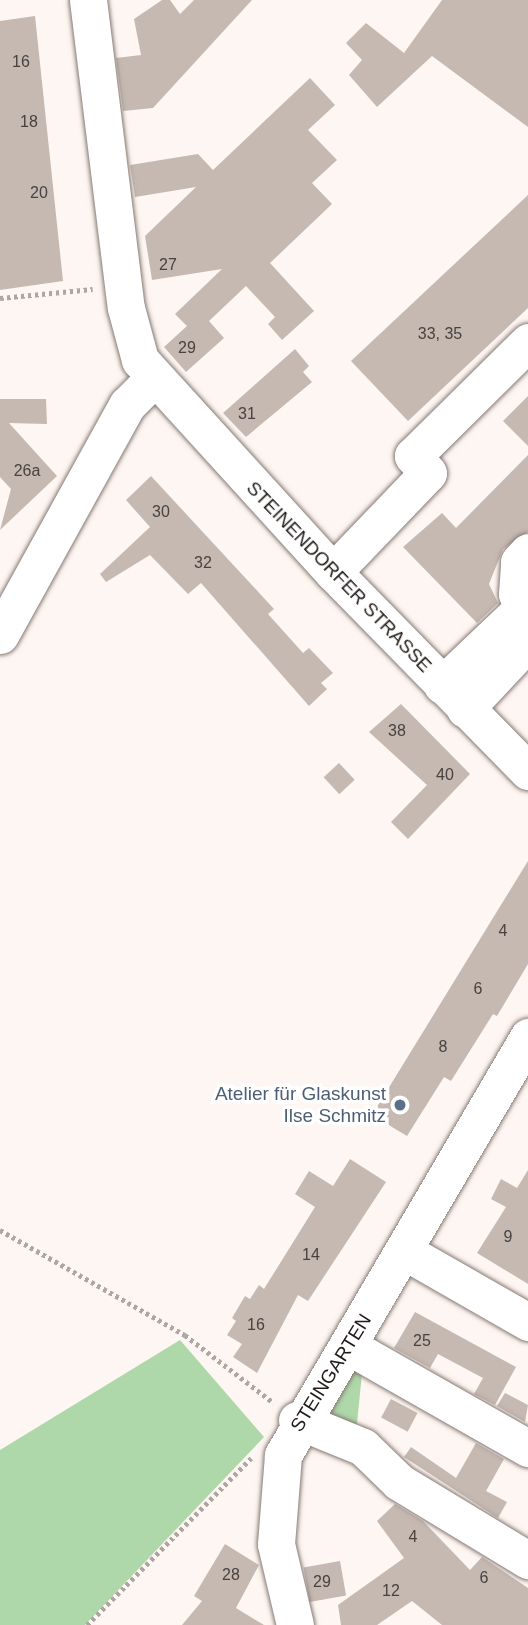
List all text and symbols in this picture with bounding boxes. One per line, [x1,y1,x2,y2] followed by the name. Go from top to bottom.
[12,52,30,72] house number: 16
[20,112,38,132] house number: 18
[30,183,48,203] house number: 20
[159,255,177,275] house number: 27
[418,324,462,344] house number: 33, 35
[178,338,196,358] house number: 29
[238,404,256,424] house number: 31
[14,461,40,481] house number: 26a
[242,477,436,677] street label: STEINENDORFER STRASSE
[152,502,170,522] house number: 30
[194,553,212,573] house number: 32
[388,721,406,741] house number: 38
[436,765,454,785] house number: 40
[499,921,507,941] house number: 4
[474,979,482,999] house number: 6
[439,1037,447,1057] house number: 8
[215,1083,386,1127] place label: Atelier für Glaskunst Ilse Schmitz
[392,1097,408,1113] marker: Atelier für Glaskunst Ilse Schmitz
[504,1227,512,1247] house number: 9
[302,1245,320,1265] house number: 14
[286,1310,376,1436] street label: STEINGARTEN
[247,1315,265,1335] house number: 16
[413,1331,431,1351] house number: 25
[409,1527,417,1547] house number: 4
[222,1565,240,1585] house number: 28
[480,1568,488,1588] house number: 6
[313,1572,331,1592] house number: 29
[382,1581,400,1601] house number: 12

